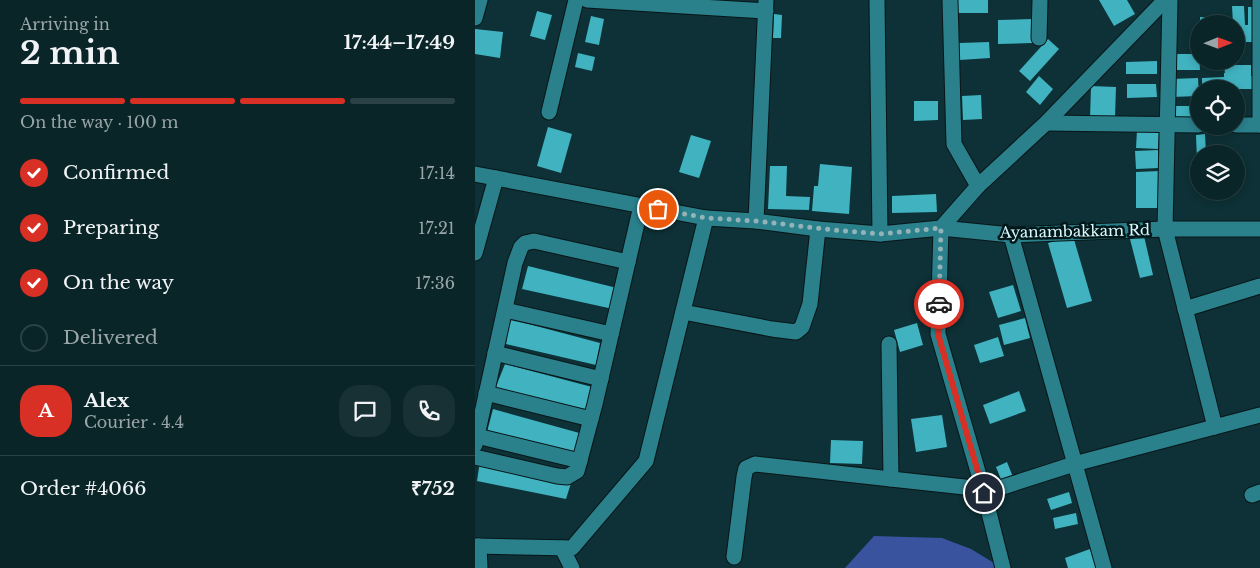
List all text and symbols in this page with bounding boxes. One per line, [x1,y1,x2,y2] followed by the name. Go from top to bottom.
[20,14,110,34] text: Arriving in
[1190,15,1245,70] north arrow
[1190,15,1245,200] map controls
[344,31,455,54] text: 17:44–17:49
[20,33,120,73] text: 2 min
[1190,80,1245,135] button: locate
[20,112,178,132] text: On the way · 100 m
[1190,145,1245,200] button: layers
[20,159,48,187] icon: check
[63,161,169,184] text: Confirmed
[419,163,455,183] text: 17:14
[637,188,679,230] pin
[644,195,672,223] icon: bag
[20,214,48,242] icon: check
[63,216,159,239] text: Preparing
[418,218,455,238] text: 17:21
[999,220,1150,242] street label: Ayanambakkam Rd
[20,269,48,297] icon: check
[63,271,174,294] text: On the way
[415,273,455,293] text: 17:36
[914,279,964,329] courier
[925,290,953,318] icon: car
[63,326,158,349] text: Delivered
[339,385,391,437] button: chat
[403,385,455,437] button: phone
[84,389,129,412] text: Alex
[38,399,54,422] text: A
[84,412,184,432] text: Courier · 4.4
[963,472,1005,514] pin
[20,477,146,500] text: Order #4066
[411,477,455,500] text: ₹752
[970,479,998,507] icon: home

